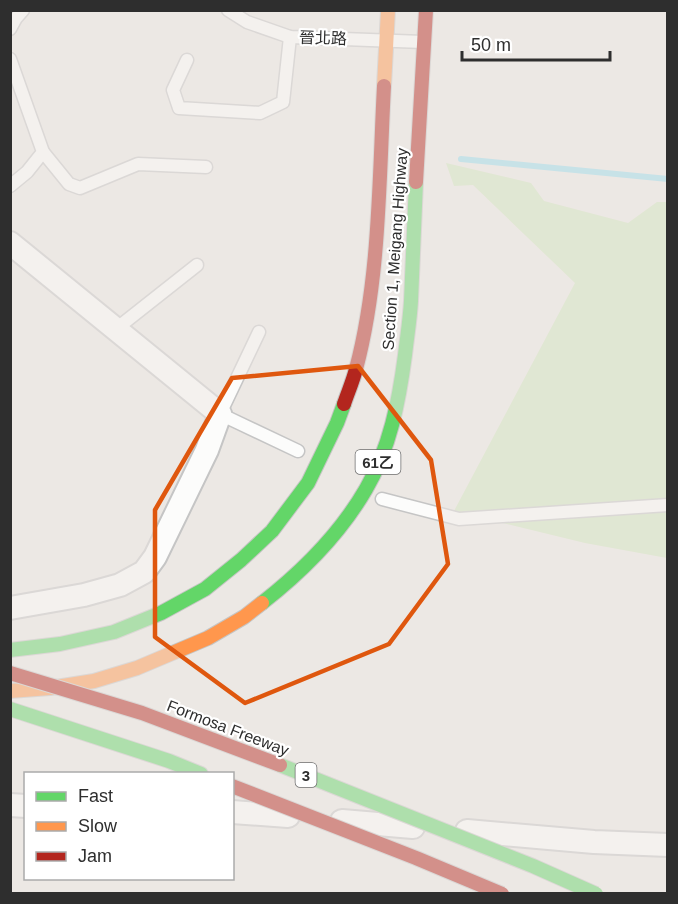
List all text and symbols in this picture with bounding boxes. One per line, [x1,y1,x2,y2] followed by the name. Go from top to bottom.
[462,24,610,62] scale bar
[299,29,347,47] street label: 晉北路
[471,35,511,55] text: 50 m
[379,147,411,351] street label: Section 1, Meigang Highway
[356,450,400,474] road number: 61乙
[165,697,291,759] street label: Formosa Freeway
[296,763,316,787] road number: 3
[24,772,234,880] legend
[78,786,113,806] text: Fast
[78,816,118,836] text: Slow
[78,846,112,866] text: Jam

